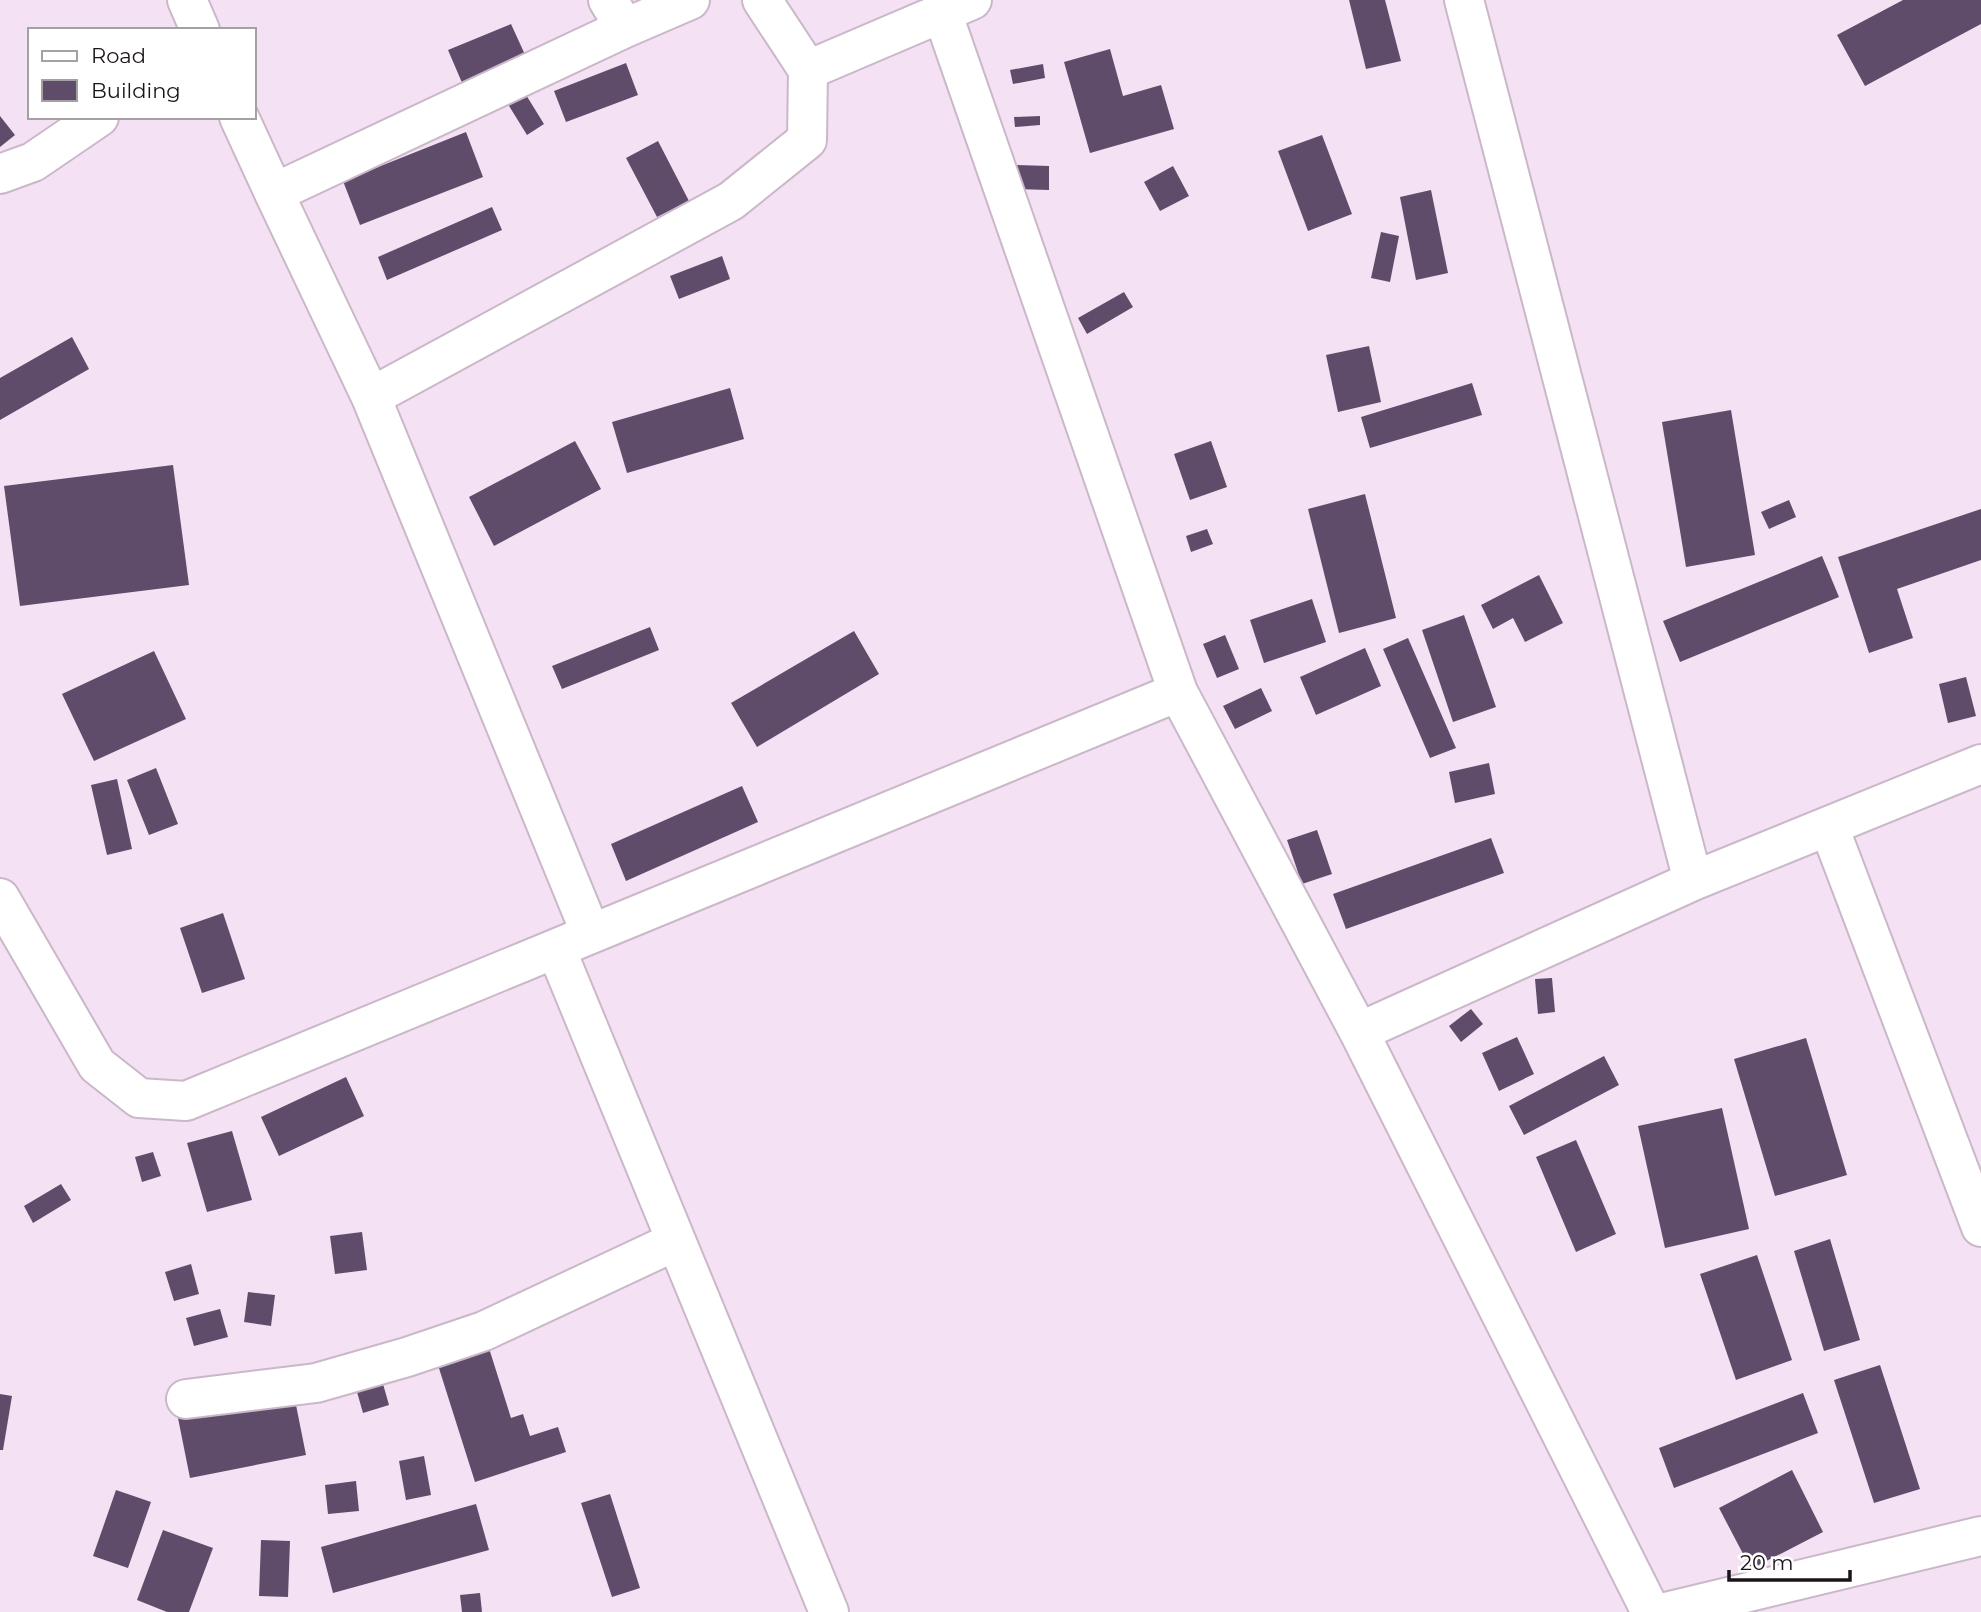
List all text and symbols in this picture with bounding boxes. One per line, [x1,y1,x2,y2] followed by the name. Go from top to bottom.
[28,28,256,119] legend
[91,43,146,68] text: Road
[91,78,181,103] text: Building
[1729,1538,1850,1582] scale bar
[1740,1550,1794,1575] text: 20 m

